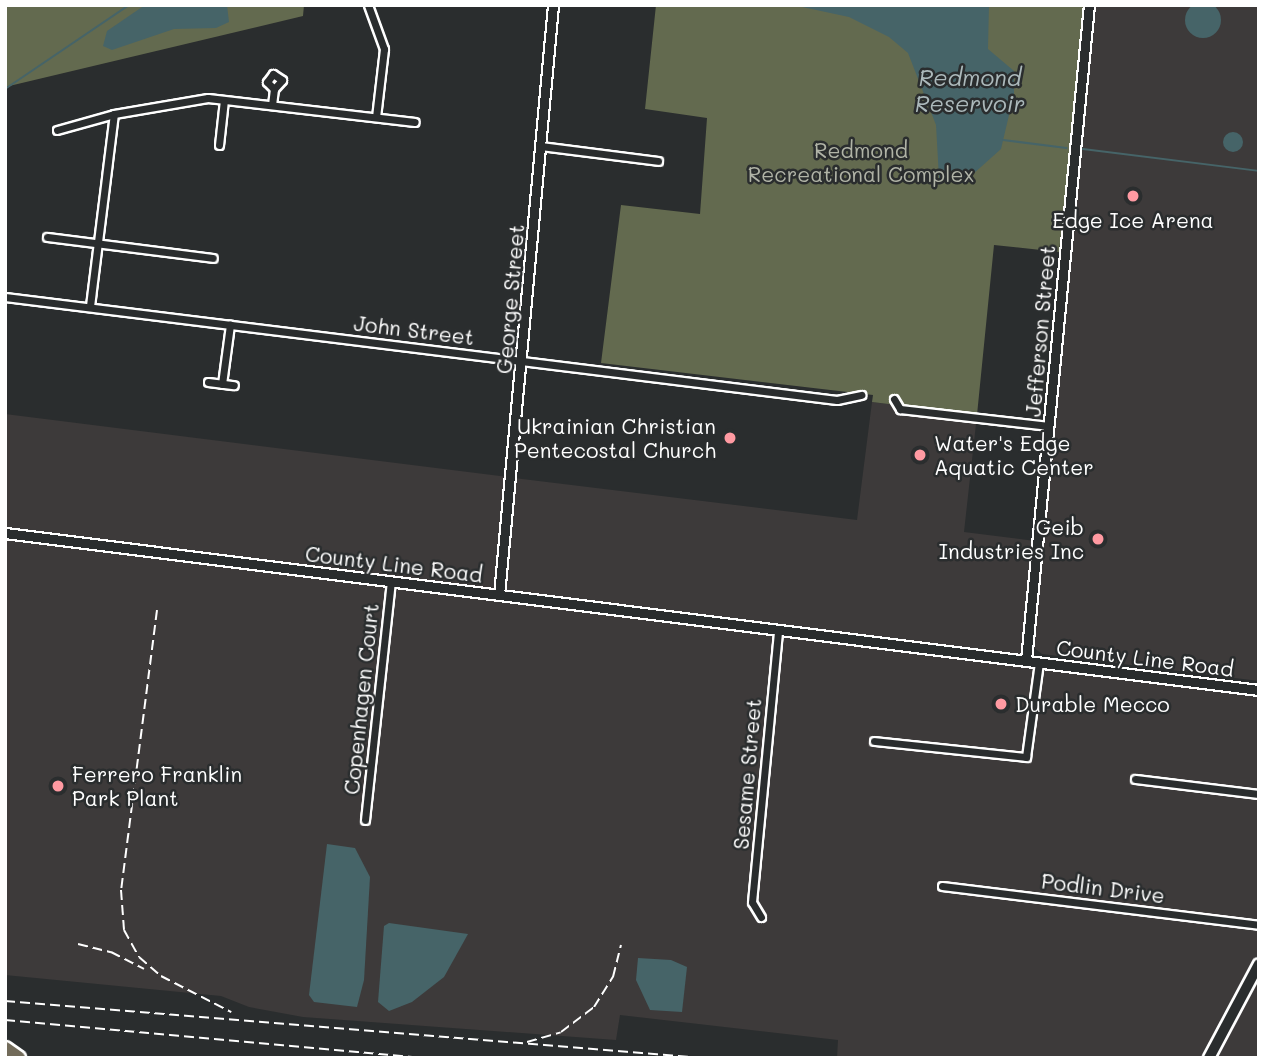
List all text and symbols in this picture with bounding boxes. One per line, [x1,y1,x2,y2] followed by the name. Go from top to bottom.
[915,63,1025,117] water label: Redmond Reservoir
[748,137,974,187] park label: Redmond Recreational Complex
[1125,188,1141,204] marker: Edge Ice Arena
[1052,207,1214,233] place label: Edge Ice Arena
[491,223,529,375] street label: George Street
[1020,244,1060,418] street label: Jefferson Street
[352,310,476,350] street label: John Street
[514,413,716,463] place label: Ukrainian Christian Pentecostal Church
[722,430,738,446] marker: Ukrainian Christian Pentecostal Church
[934,430,1094,480] place label: Water's Edge Aquatic Center
[912,447,928,463] marker: Water's Edge Aquatic Center
[939,514,1084,564] place label: Geib Industries Inc
[1090,531,1106,547] marker: Geib Industries Inc
[304,541,484,587] street label: County Line Road
[338,602,384,796] street label: Copenhagen Court
[1055,635,1235,681] street label: County Line Road
[1015,691,1170,717] place label: Durable Mecco
[993,696,1009,712] marker: Durable Mecco
[728,697,766,851] street label: Sesame Street
[72,761,242,811] place label: Ferrero Franklin Park Plant
[50,778,66,794] marker: Ferrero Franklin Park Plant
[1040,868,1166,908] street label: Podlin Drive

